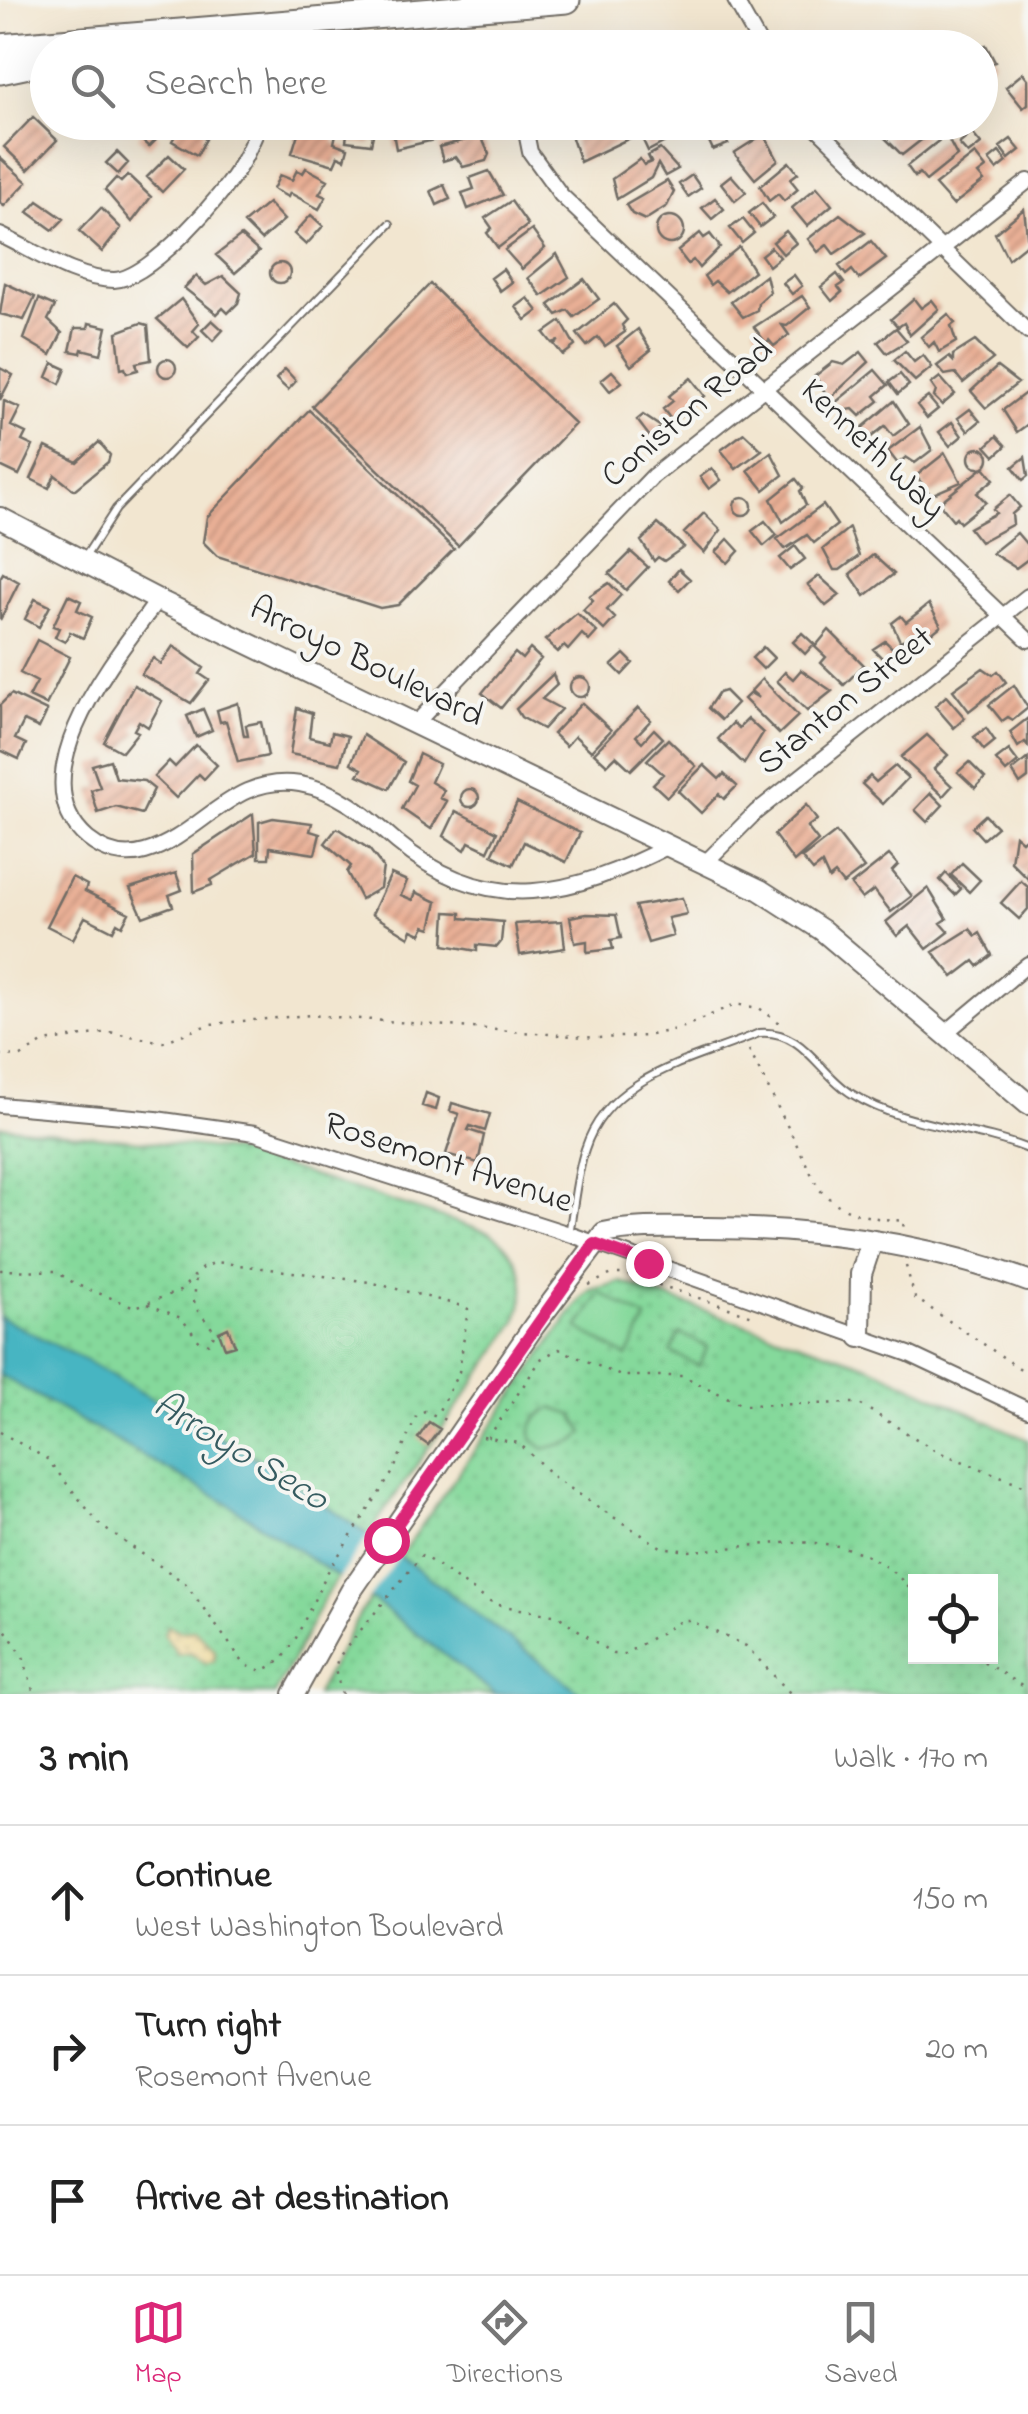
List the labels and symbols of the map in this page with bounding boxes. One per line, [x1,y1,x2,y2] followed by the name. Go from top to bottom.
[591,327,785,501] street label: Coniston Road
[788,367,956,533] street label: Kenneth Way
[240,584,492,742] street label: Arroyo Boulevard
[747,615,946,789] street label: Stanton Street
[317,1100,579,1228] street label: Rosemont Avenue
[626,1241,672,1287] route end
[141,1378,340,1528] water label: Arroyo Seco
[364,1518,410,1564] route start

